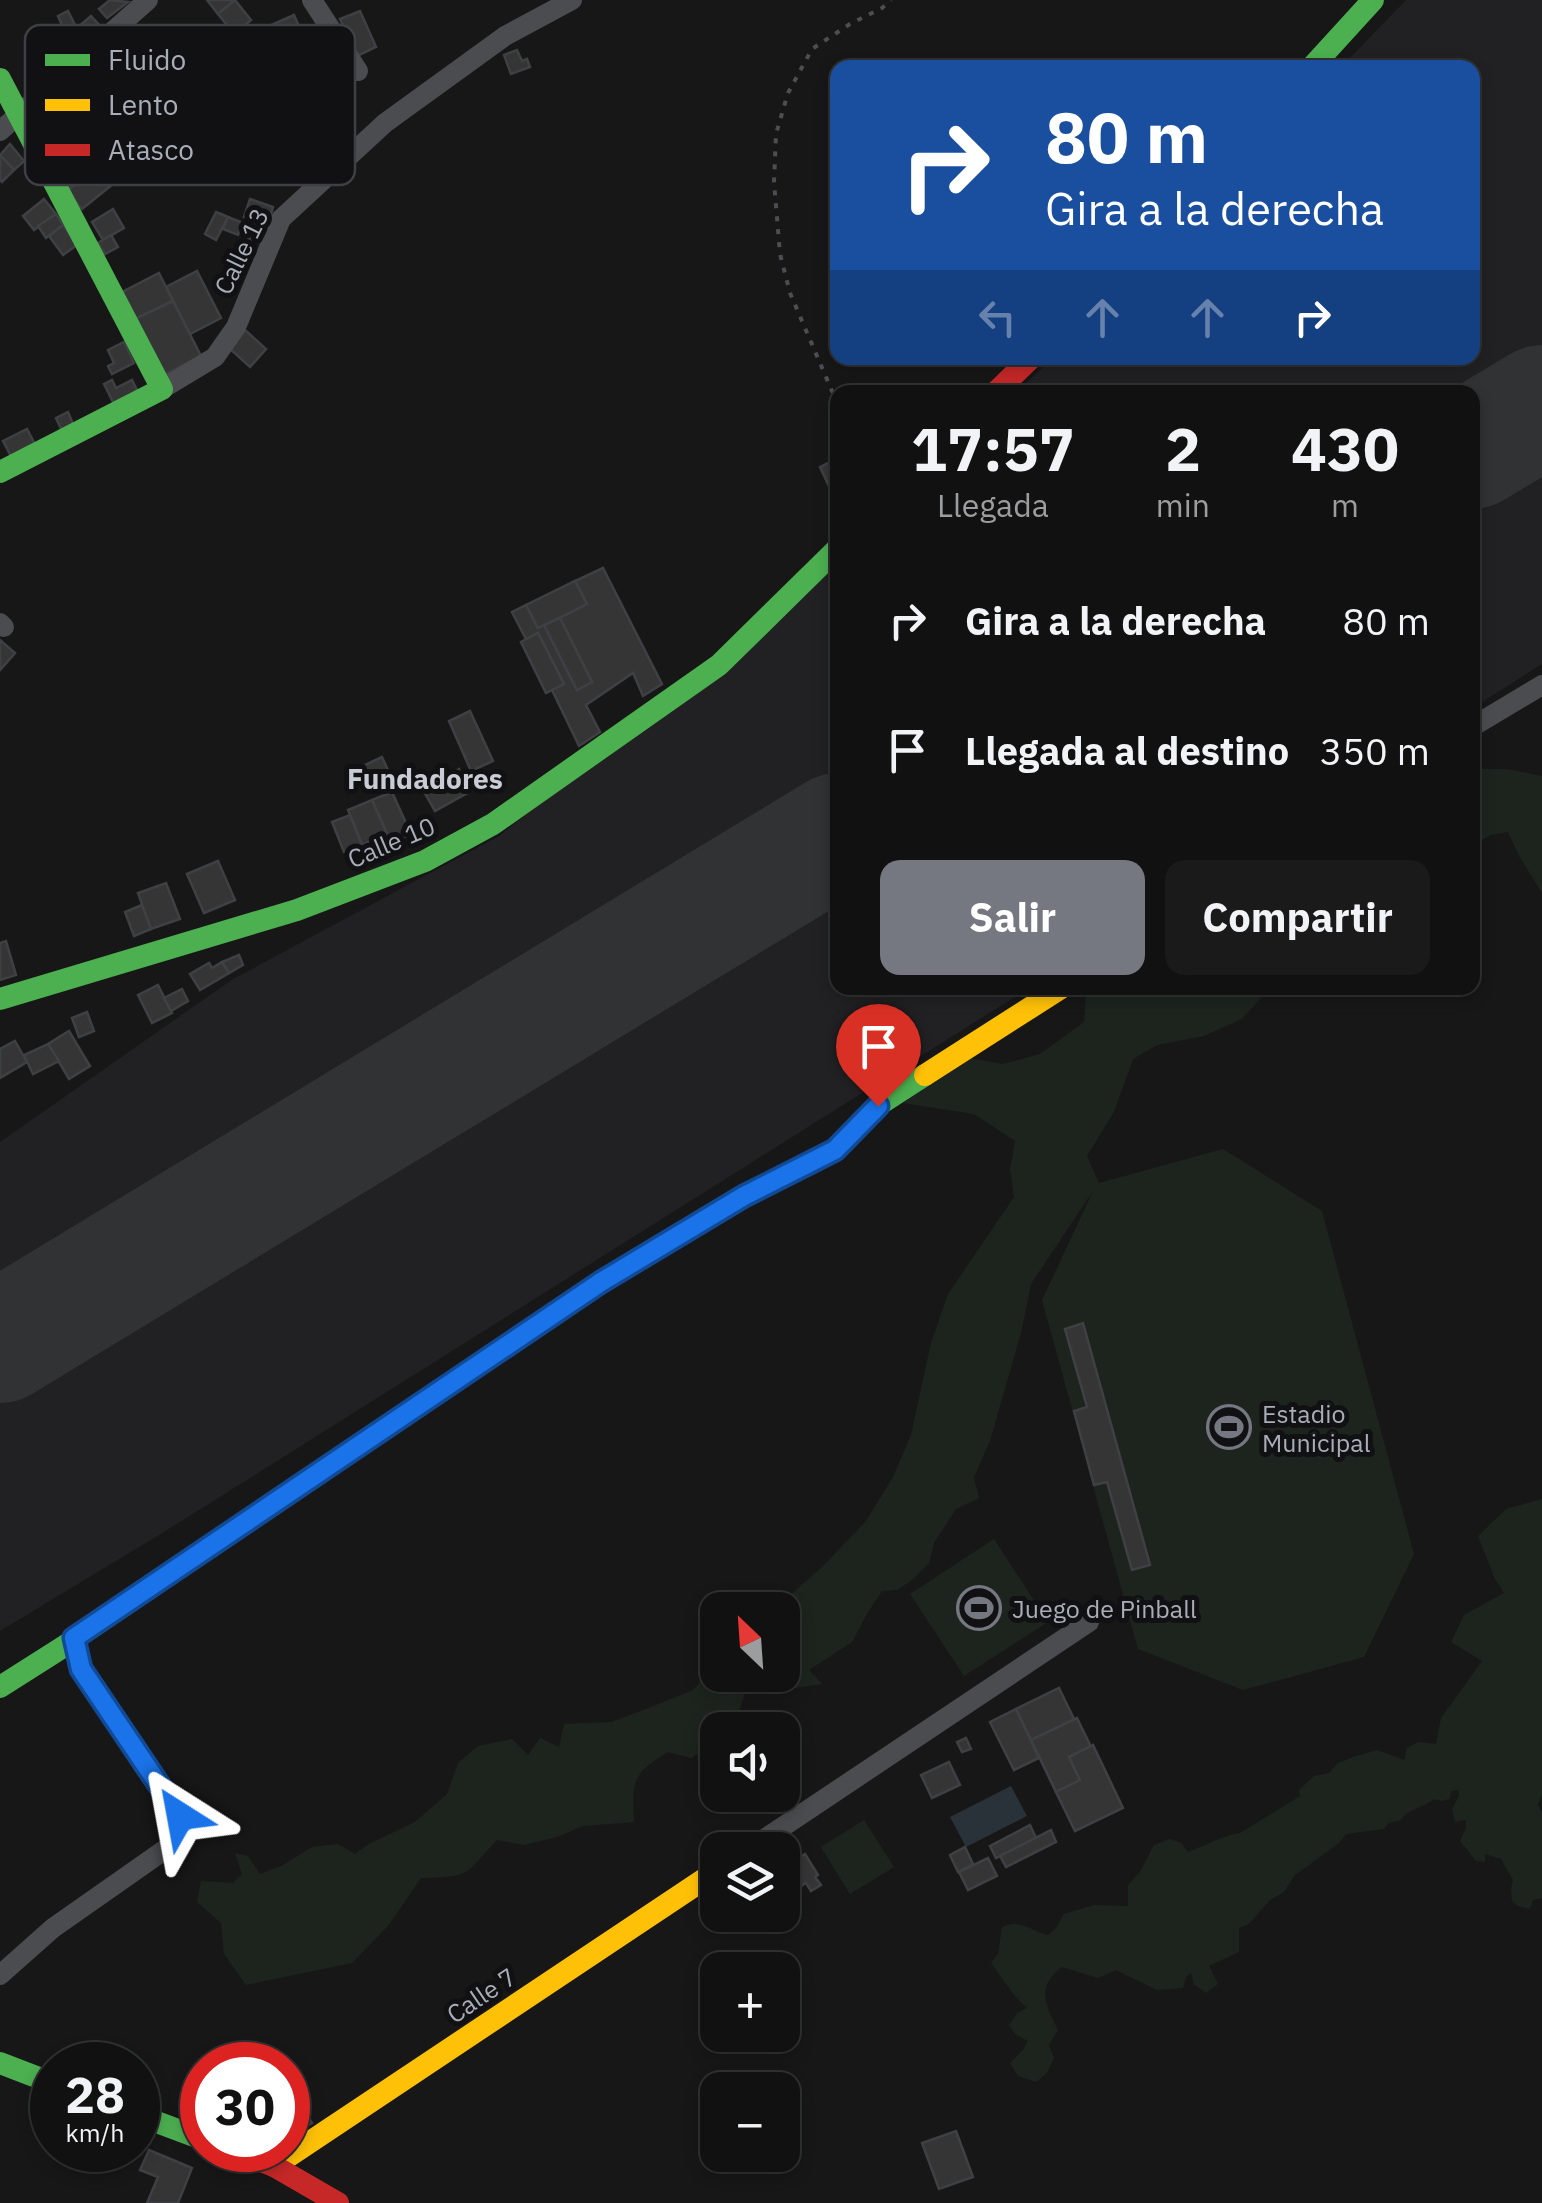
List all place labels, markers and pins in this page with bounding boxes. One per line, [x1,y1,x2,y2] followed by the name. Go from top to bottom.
[836,1004,921,1107] pin
[1262,1397,1371,1459] place label: Estadio Municipal
[1206,1404,1252,1450] sports icon: Estadio Municipal
[956,1585,1002,1631] sports icon: Juego de Pinball
[1012,1592,1197,1625] place label: Juego de Pinball

